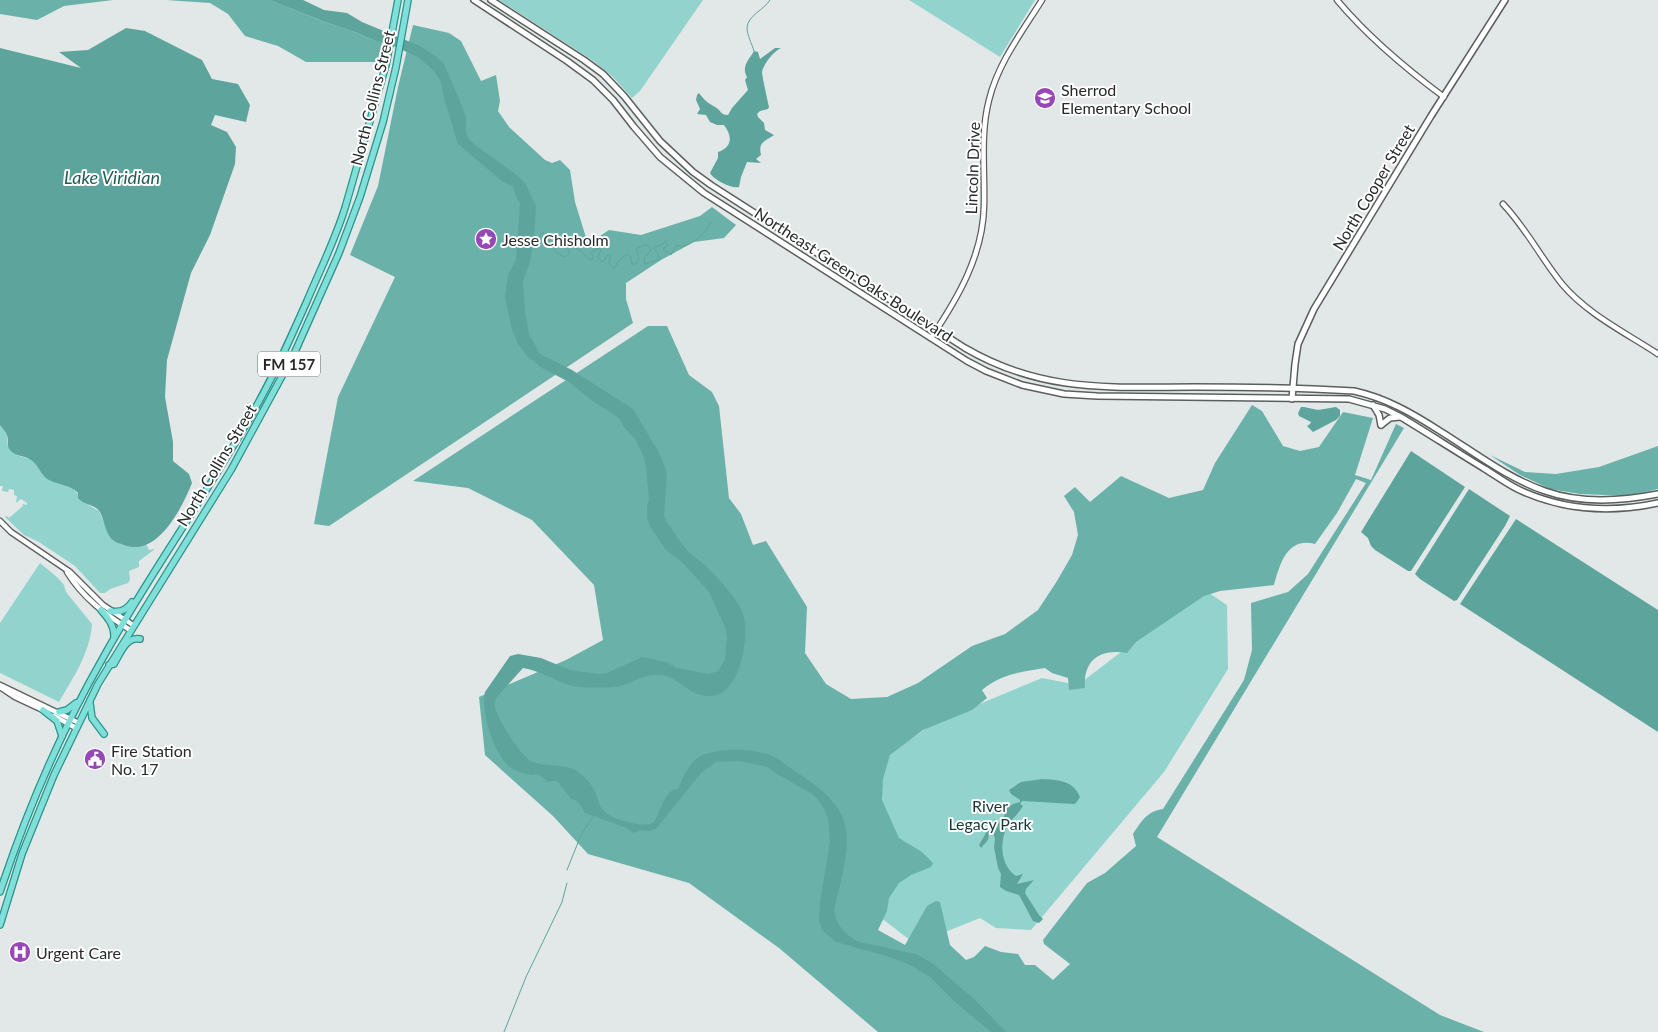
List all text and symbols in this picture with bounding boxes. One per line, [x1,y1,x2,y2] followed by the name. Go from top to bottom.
[346,28,398,168] street label: North Collins Street
[1061,80,1191,117] place label: Sherrod Elementary School
[1033,86,1057,110] school or university icon: Sherrod Elementary School
[1328,120,1418,253] street label: North Cooper Street
[961,121,983,215] street label: Lincoln Drive
[64,166,160,188] water label: Lake Viridian
[751,203,957,345] street label: Northeast Green Oaks Boulevard
[474,227,498,251] place icon: Jesse Chisholm
[502,230,609,249] place label: Jesse Chisholm
[258,352,320,376] road number: FM 157
[172,400,260,529] street label: North Collins Street
[111,741,192,778] place label: Fire Station No. 17
[83,747,107,771] public building icon: Fire Station No. 17
[948,796,1032,833] park label: River Legacy Park
[8,940,32,964] hospital icon: Urgent Care
[36,943,121,962] place label: Urgent Care

